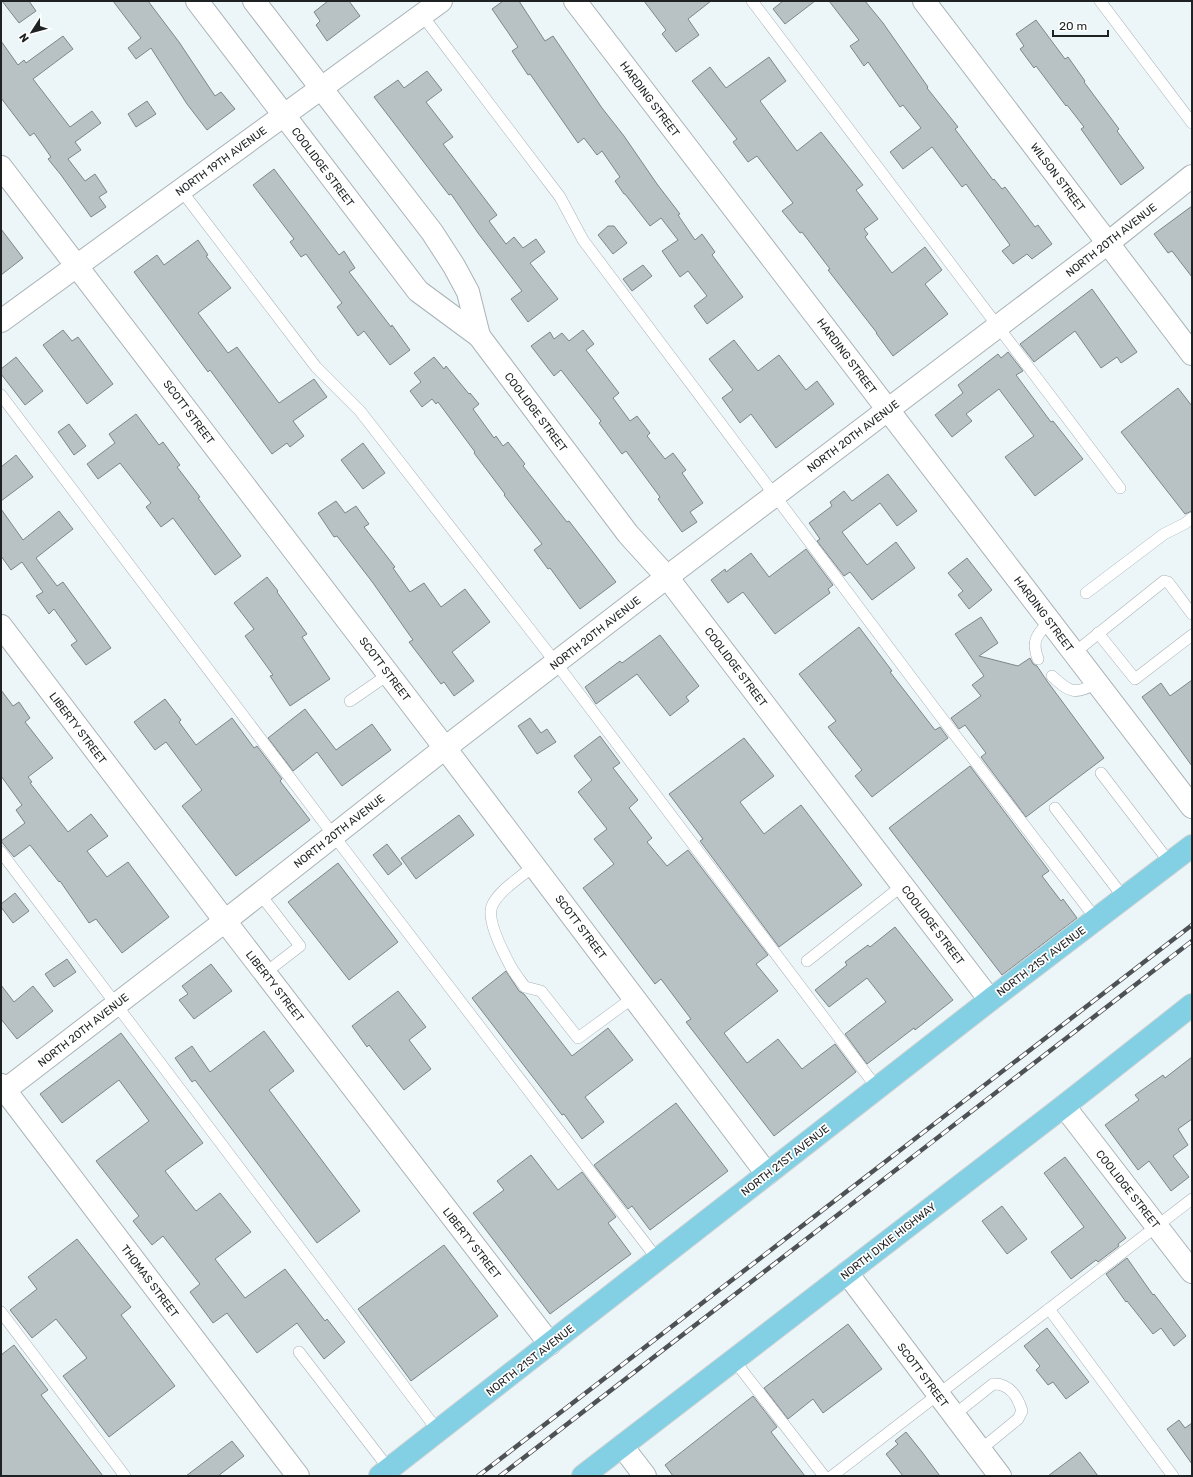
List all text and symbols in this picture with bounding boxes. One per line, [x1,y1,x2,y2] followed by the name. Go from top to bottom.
[12,12,52,52] north arrow
[1053,12,1108,38] scale bar
[1059,19,1087,33] text: 20 m
[17,30,32,45] text: N
[617,59,683,140] street label: HARDING STREET
[173,124,270,199] street label: NORTH 19TH AVENUE
[289,125,357,210] street label: COOLIDGE STREET
[1028,140,1088,215] street label: WILSON STREET
[1063,201,1160,280] street label: NORTH 20TH AVENUE
[814,316,880,397] street label: HARDING STREET
[502,370,570,455] street label: COOLIDGE STREET
[160,378,217,447] street label: SCOTT STREET
[805,397,902,475] street label: NORTH 20TH AVENUE
[1011,574,1077,655] street label: HARDING STREET
[547,594,644,673] street label: NORTH 20TH AVENUE
[702,625,770,710] street label: COOLIDGE STREET
[356,635,413,704] street label: SCOTT STREET
[46,690,109,767] street label: LIBERTY STREET
[291,792,388,871] street label: NORTH 20TH AVENUE
[899,883,967,968] street label: COOLIDGE STREET
[552,893,609,962] street label: SCOTT STREET
[994,923,1089,999] street label: NORTH 21ST AVENUE
[243,948,307,1025] street label: LIBERTY STREET
[35,991,132,1070] street label: NORTH 20TH AVENUE
[739,1122,832,1199] street label: NORTH 21ST AVENUE
[1093,1148,1163,1232] street label: COOLIDGE STREET
[838,1200,939,1283] street label: NORTH DIXIE HIGHWAY
[440,1205,504,1282] street label: LIBERTY STREET
[118,1243,181,1321] street label: THOMAS STREET
[484,1322,577,1399] street label: NORTH 21ST AVENUE
[894,1341,951,1410] street label: SCOTT STREET

